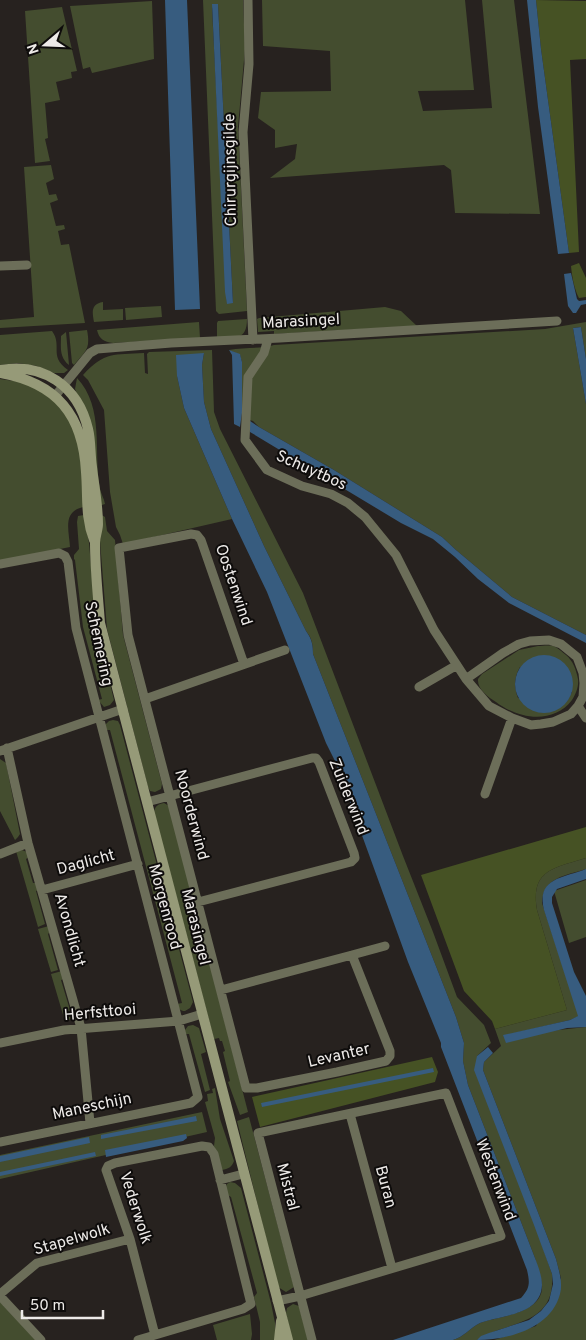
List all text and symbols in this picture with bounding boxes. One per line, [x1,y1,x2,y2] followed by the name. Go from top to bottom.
[20,20,70,70] north arrow
[24,41,44,56] text: N
[220,113,242,227] street label: Chirurgijnsgilde
[262,310,340,334] street label: Marasingel
[273,447,349,495] street label: Schuytbos
[210,542,256,628] street label: Oostenwind
[79,600,117,688] street label: Schemering
[324,756,372,838] street label: Zuiderwind
[169,768,213,862] street label: Noorderwind
[55,846,117,880] street label: Daglicht
[143,862,185,952] street label: Morgenrood
[176,887,214,967] street label: Marasingel
[49,891,89,969] street label: Avondlicht
[63,1000,137,1026] street label: Herfsttooi
[306,1039,372,1073] street label: Levanter
[50,1089,134,1125] street label: Maneschijn
[470,1136,520,1224] street label: Westenwind
[271,1161,303,1213] street label: Mistral
[370,1164,400,1210] street label: Buran
[114,1169,156,1247] street label: Vederwolk
[31,1220,113,1260] street label: Stapelwolk
[22,1288,104,1320] scale bar
[30,1297,65,1316] text: 50 m

